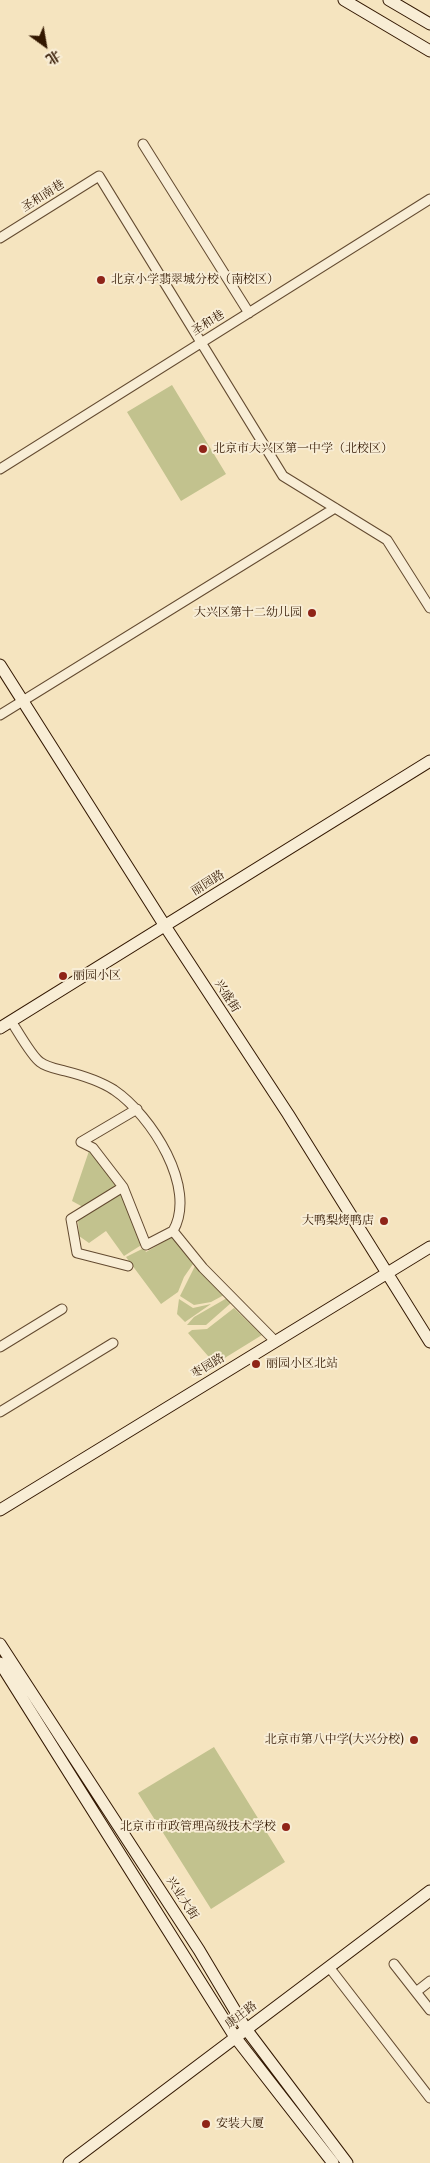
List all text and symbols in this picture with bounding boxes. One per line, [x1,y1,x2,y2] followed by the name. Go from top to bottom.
[20,20,70,70] north arrow
[42,46,64,69] text: 北
[19,177,67,215] street label: 圣和南巷
[111,273,279,287] place label: 北京小学翡翠城分校（南校区）
[95,274,107,286] marker: 北京小学翡翠城分校（南校区）
[189,307,227,339] street label: 圣和巷
[213,442,393,456] place label: 北京市大兴区第一中学（北校区）
[197,443,209,455] marker: 北京市大兴区第一中学（北校区）
[194,606,302,620] place label: 大兴区第十二幼儿园
[306,607,318,619] marker: 大兴区第十二幼儿园
[189,867,227,899] street label: 丽园路
[73,969,121,983] place label: 丽园小区
[57,970,69,982] marker: 丽园小区
[211,977,243,1015] street label: 兴盛街
[302,1214,374,1228] place label: 大鸭梨烤鸭店
[378,1215,390,1227] marker: 大鸭梨烤鸭店
[189,1351,227,1381] street label: 枣园路
[266,1357,338,1371] place label: 丽园小区北站
[250,1358,262,1370] marker: 丽园小区北站
[265,1733,404,1747] place label: 北京市第八中学(大兴分校)
[408,1734,420,1746] marker: 北京市第八中学(大兴分校)
[120,1820,276,1834] place label: 北京市市政管理高级技术学校
[280,1821,292,1833] marker: 北京市市政管理高级技术学校
[163,1874,201,1922] street label: 兴业大街
[222,1998,260,2032] street label: 康庄路
[216,2117,264,2131] place label: 安装大厦
[200,2118,212,2130] marker: 安装大厦

